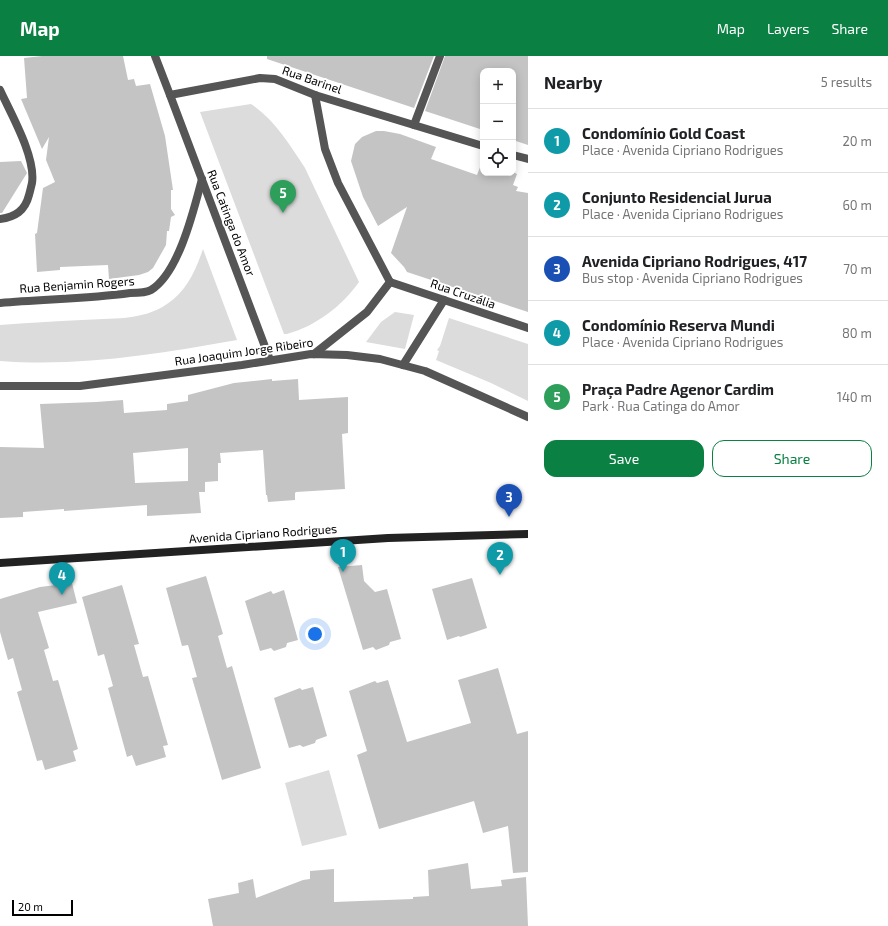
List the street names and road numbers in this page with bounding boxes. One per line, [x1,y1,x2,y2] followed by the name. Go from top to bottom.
[281,62,344,96] street label: Rua Barinel
[205,167,259,278] street label: Rua Catinga do Amor
[19,273,135,296] street label: Rua Benjamin Rogers
[429,275,498,311] street label: Rua Cruzália
[174,334,314,368] street label: Rua Joaquim Jorge Ribeiro
[188,521,338,545] street label: Avenida Cipriano Rodrigues

